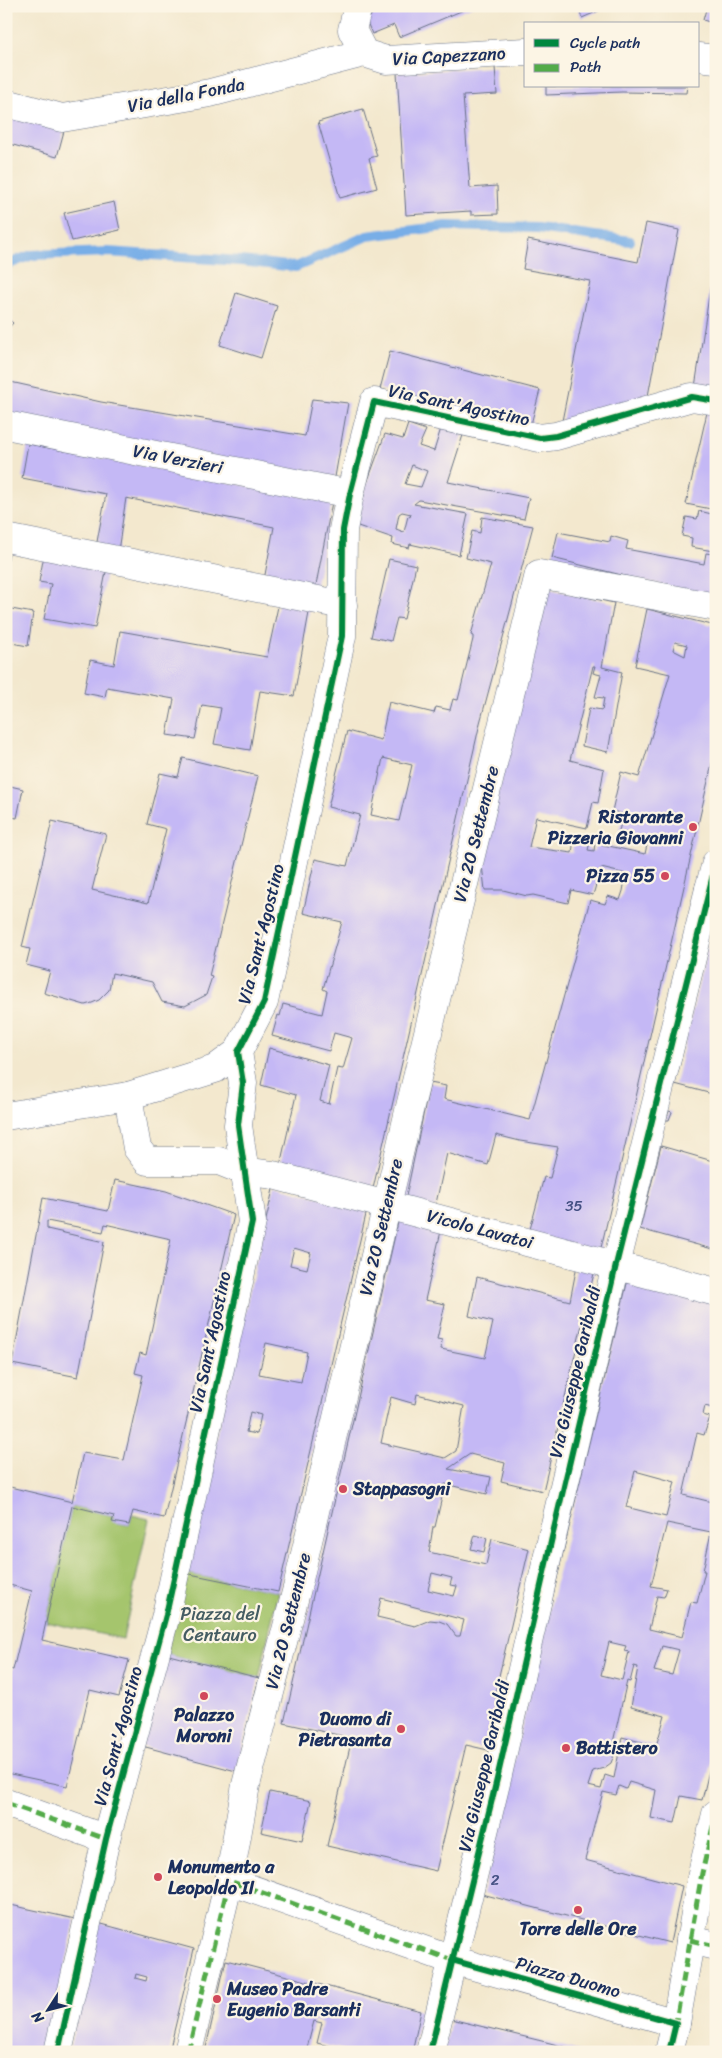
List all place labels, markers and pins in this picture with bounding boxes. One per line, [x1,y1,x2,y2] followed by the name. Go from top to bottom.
[548,801,684,854] place label: Ristorante Pizzeria Giovanni
[687,821,699,833] marker: Ristorante Pizzeria Giovanni
[586,860,655,892] place label: Pizza 55
[659,870,671,882] marker: Pizza 55
[352,1473,451,1505] place label: Stappasogni
[337,1483,349,1495] marker: Stappasogni
[198,1690,210,1702] marker: Palazzo Moroni
[174,1699,234,1752] place label: Palazzo Moroni
[299,1703,392,1756] place label: Duomo di Pietrasanta
[395,1723,407,1735] marker: Duomo di Pietrasanta
[576,1732,658,1764] place label: Battistero
[560,1742,572,1754] marker: Battistero
[167,1851,275,1904] place label: Monumento a Leopoldo II
[152,1871,164,1883] marker: Monumento a Leopoldo II
[572,1904,584,1916] marker: Torre delle Ore
[520,1913,637,1945] place label: Torre delle Ore
[226,1973,362,2026] place label: Museo Padre Eugenio Barsanti
[211,1993,223,2005] marker: Museo Padre Eugenio Barsanti

